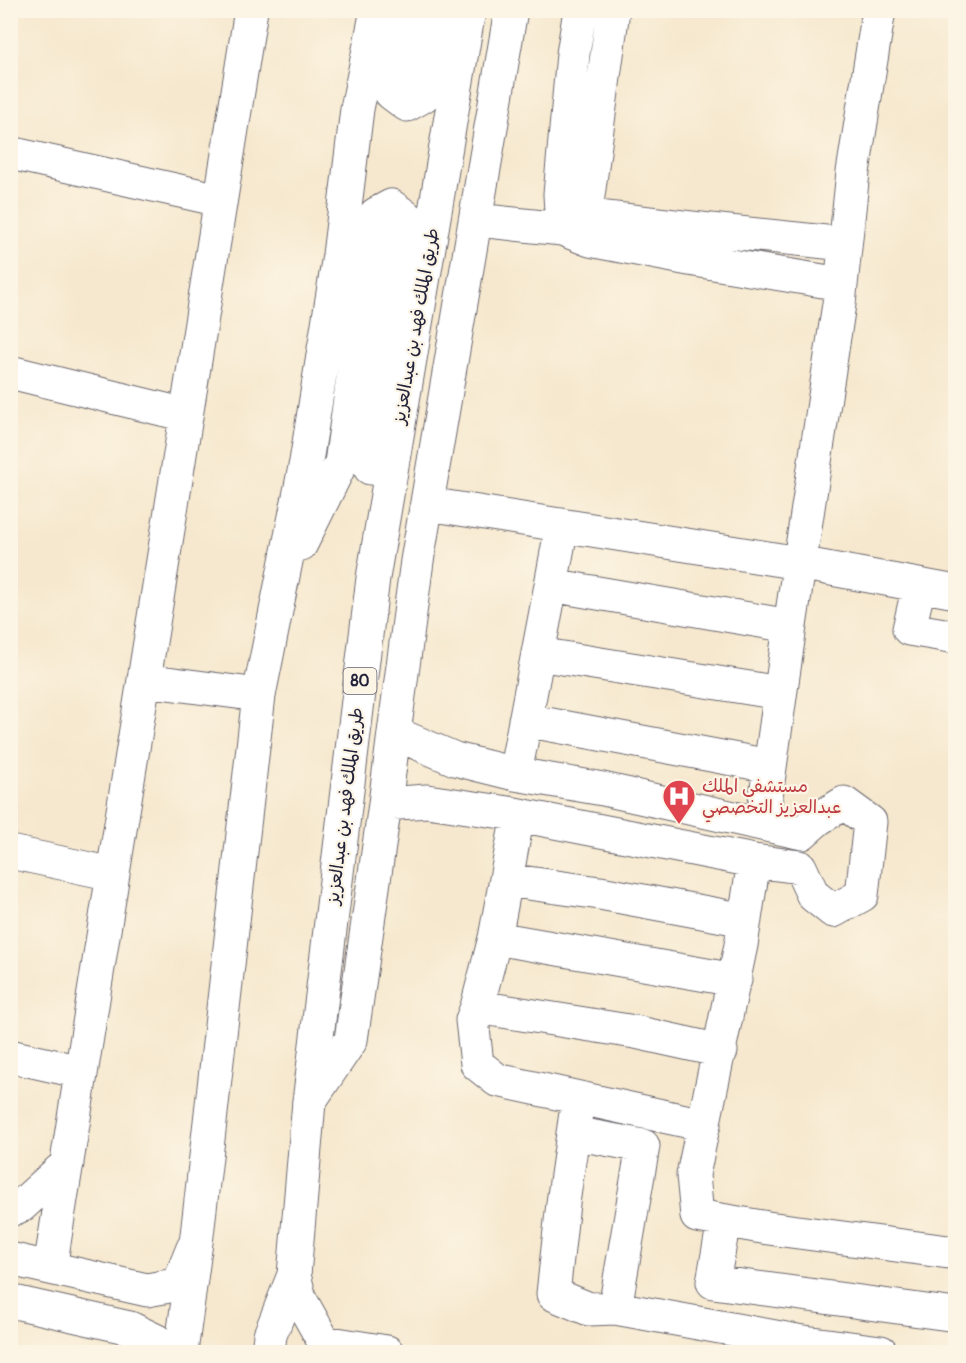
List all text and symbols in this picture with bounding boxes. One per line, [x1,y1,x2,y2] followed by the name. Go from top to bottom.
[387,226,445,428] street label: طريق الملك فهد بن عبدالعزيز
[344,668,376,694] road number: 80
[321,706,369,908] street label: طريق الملك فهد بن عبدالعزيز
[702,775,841,823] place label: مستشفى الملك عبدالعزيز التخصصي
[661,778,697,825] hospital icon: مستشفى الملك عبدالعزيز التخصصي

